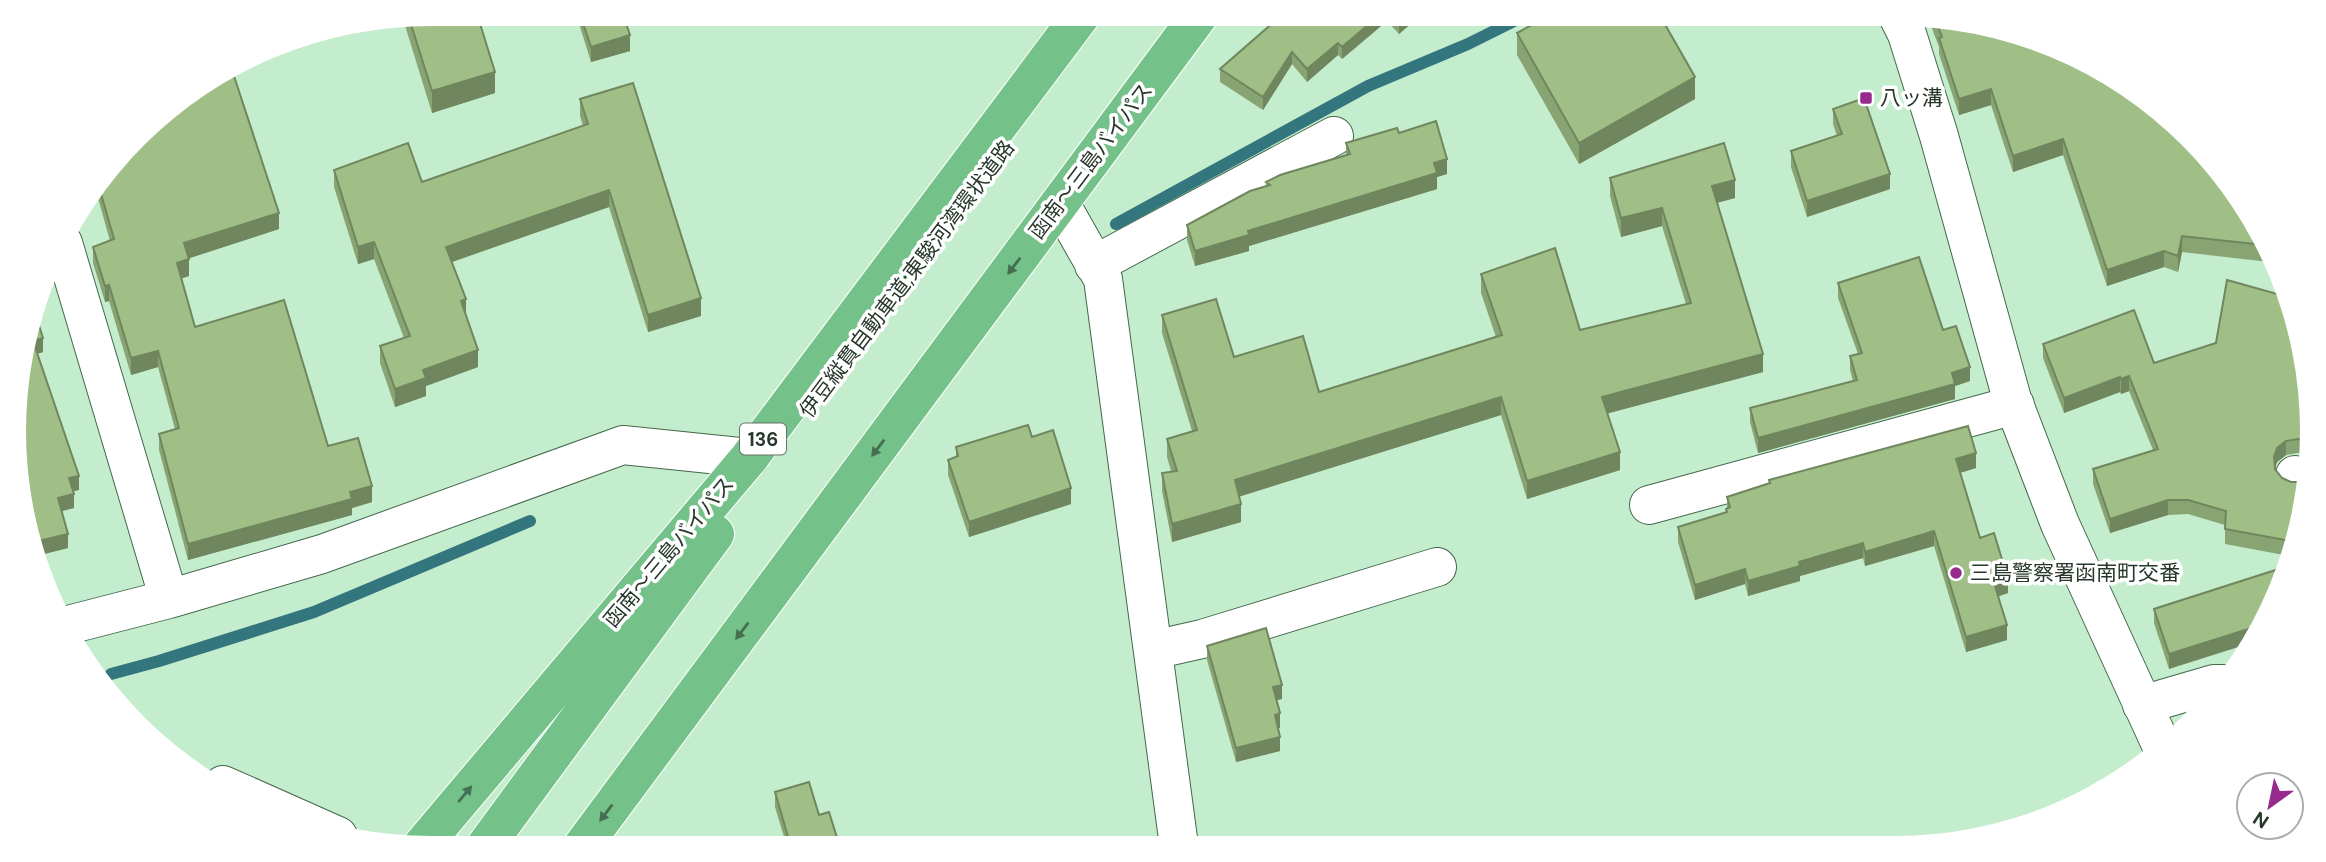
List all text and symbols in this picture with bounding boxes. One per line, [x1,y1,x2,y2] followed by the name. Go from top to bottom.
[1023,77,1159,245] street label: 函南～三島バイパス
[1880,84,1943,112] place label: 八ッ溝
[1858,90,1874,106] marker: 八ッ溝
[793,135,1021,423] street label: 伊豆縦貫自動車道;東駿河湾環状道路
[1006,256,1021,274] one-way arrow
[740,424,786,454] road number: 136
[871,439,885,457] one-way arrow
[598,471,740,633] street label: 函南～三島バイパス
[1970,559,2180,587] place label: 三島警察署函南町交番
[1948,565,1964,581] marker: 三島警察署函南町交番
[735,622,749,640] one-way arrow
[2235,771,2305,841] north arrow
[457,786,472,803] one-way arrow
[599,804,614,822] one-way arrow
[2248,806,2274,834] text: N

